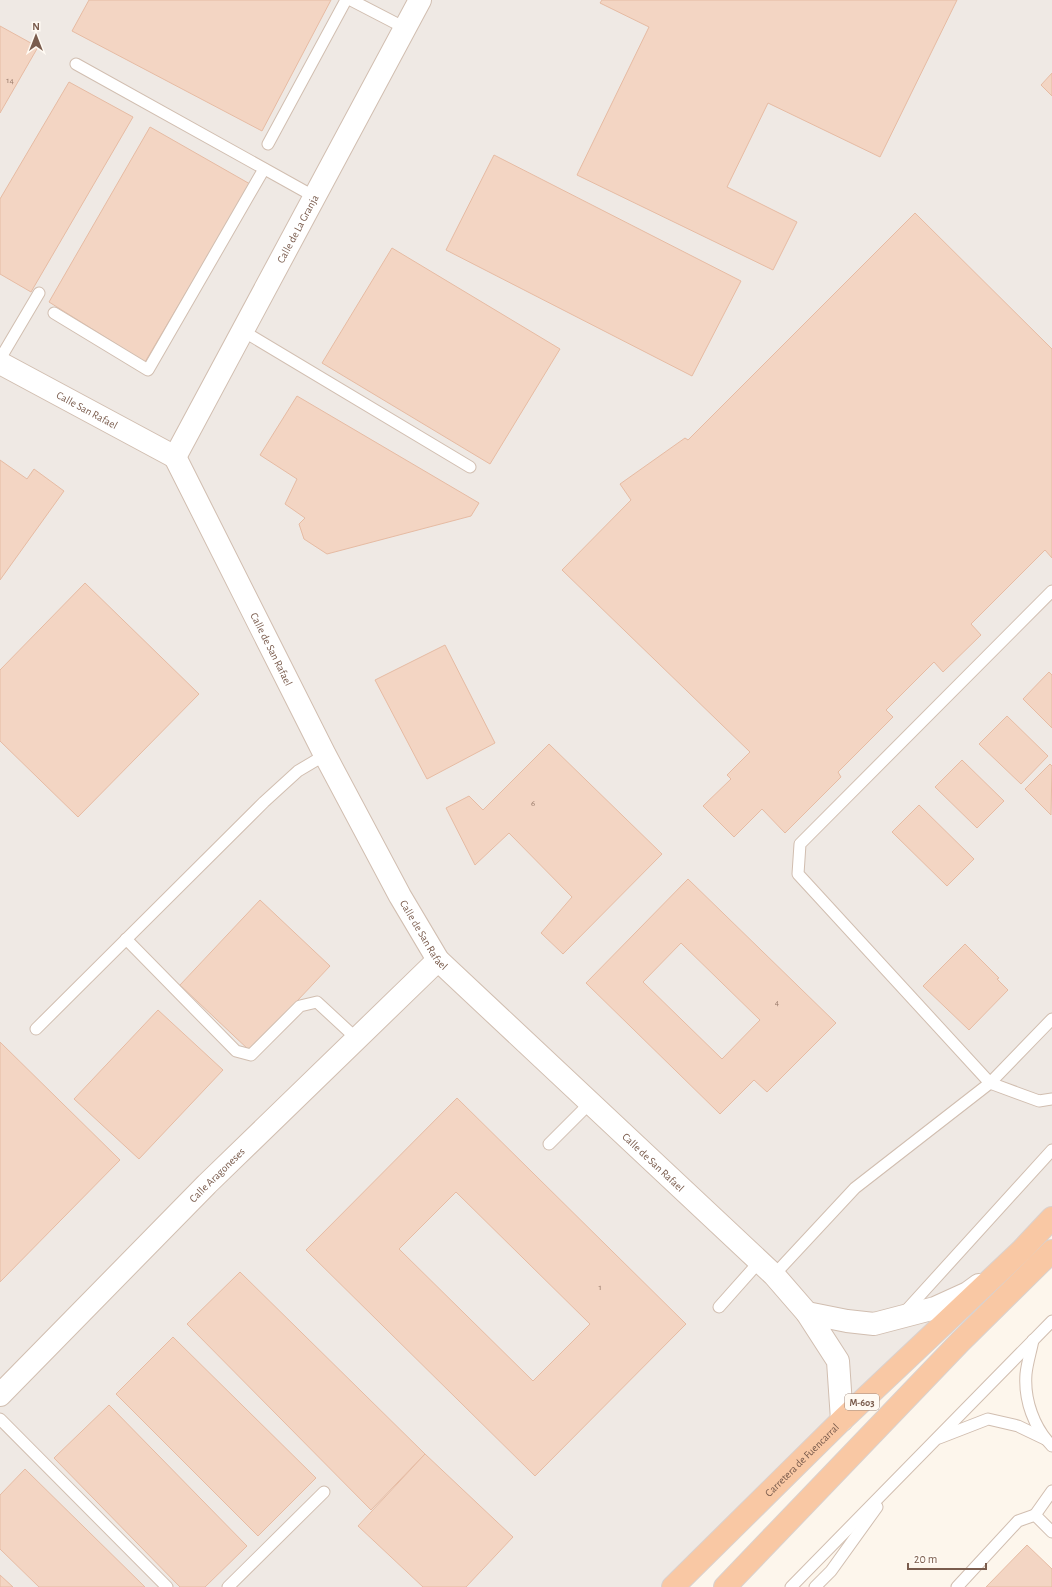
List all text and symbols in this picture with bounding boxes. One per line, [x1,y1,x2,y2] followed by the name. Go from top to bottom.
[16,16,56,56] north arrow
[32,21,40,32] text: N
[6,76,14,85] house number: 14
[275,193,321,265] street label: Calle de La Granja
[55,389,119,431] street label: Calle San Rafael
[248,611,294,688] street label: Calle de San Rafael
[531,799,535,808] house number: 6
[398,898,450,972] street label: Calle de San Rafael
[775,998,780,1007] house number: 4
[620,1131,686,1194] street label: Calle de San Rafael
[187,1146,247,1205] street label: Calle Aragoneses
[598,1283,602,1292] house number: 1
[845,1394,879,1410] road number: M-603
[763,1421,841,1499] street label: Carretera de Fuencarral
[908,1545,986,1571] scale bar
[914,1553,937,1565] text: 20 m

